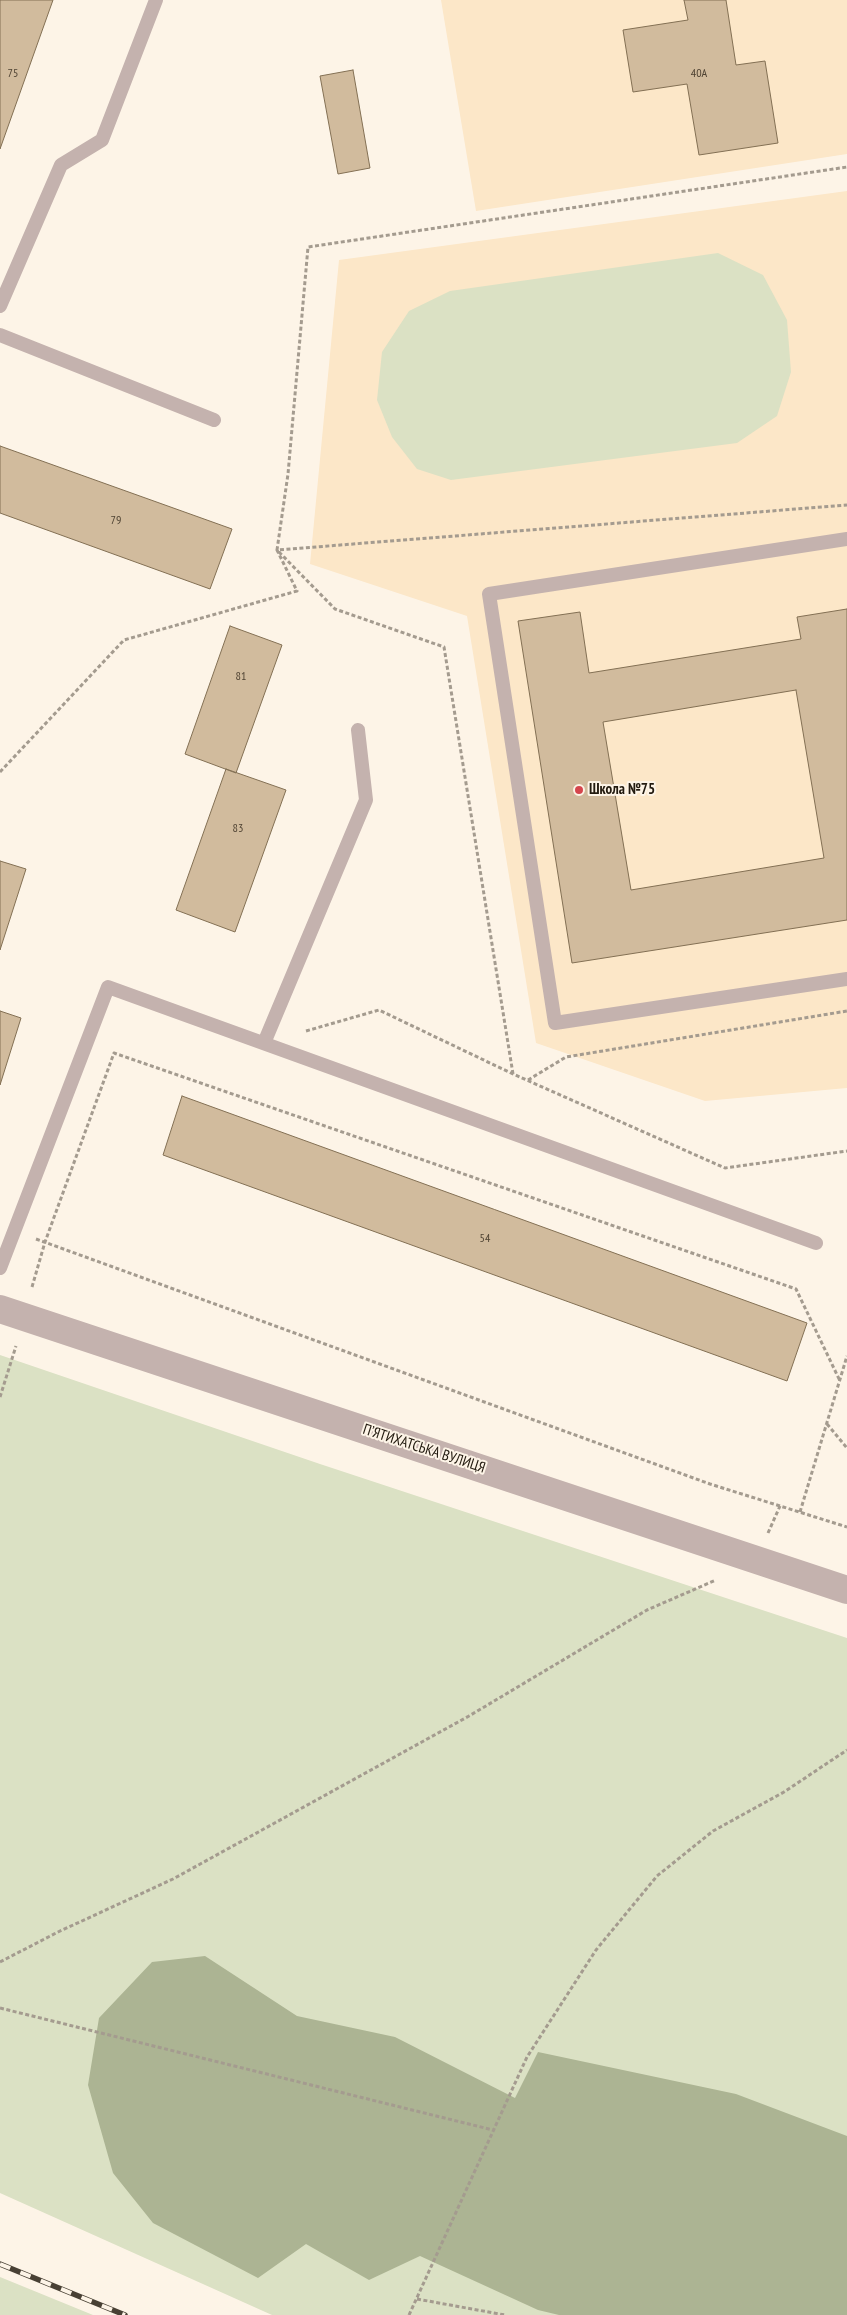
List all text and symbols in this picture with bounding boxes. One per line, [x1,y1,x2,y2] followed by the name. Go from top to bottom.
[8,67,18,81] house number: 75
[691,67,707,81] house number: 40А
[111,514,121,528] house number: 79
[236,670,246,684] house number: 81
[589,781,655,799] place label: Школа №75
[573,784,585,796] marker: Школа №75
[233,822,243,836] house number: 83
[480,1232,490,1246] house number: 54
[361,1421,487,1477] street label: П’ЯТИХАТСЬКА ВУЛИЦЯ

